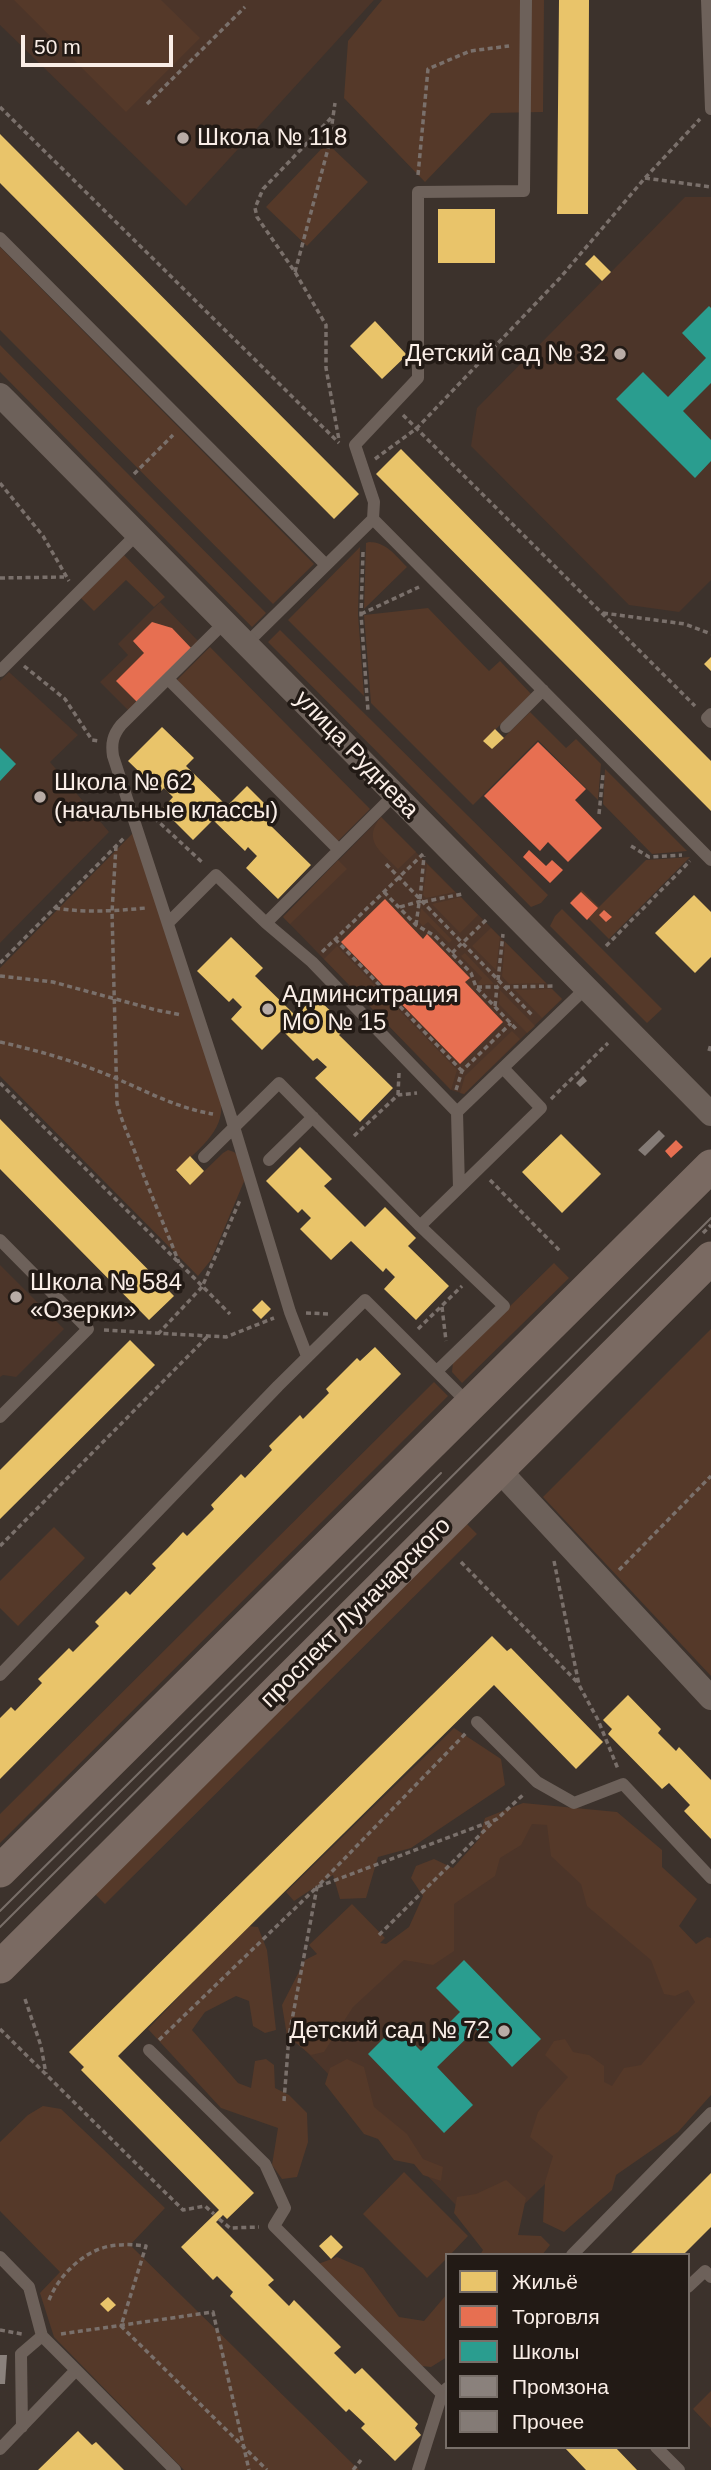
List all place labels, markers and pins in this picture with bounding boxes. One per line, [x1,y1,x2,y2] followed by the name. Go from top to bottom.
[197,124,347,152] place label: Школа № 118
[175,130,191,146] marker: Школа № 118
[405,340,606,368] place label: Детский сад № 32
[612,346,628,362] marker: Детский сад № 32
[54,769,278,825] place label: Школа № 62 (начальные классы)
[32,789,48,805] marker: Школа № 62 (начальные классы)
[282,981,458,1037] place label: Админситрация МО № 15
[260,1001,276,1017] marker: Админситрация МО № 15
[30,1269,182,1325] place label: Школа № 584 «Озерки»
[8,1289,24,1305] marker: Школа № 584 «Озерки»
[289,2017,490,2045] place label: Детский сад № 72
[496,2023,512,2039] marker: Детский сад № 72

